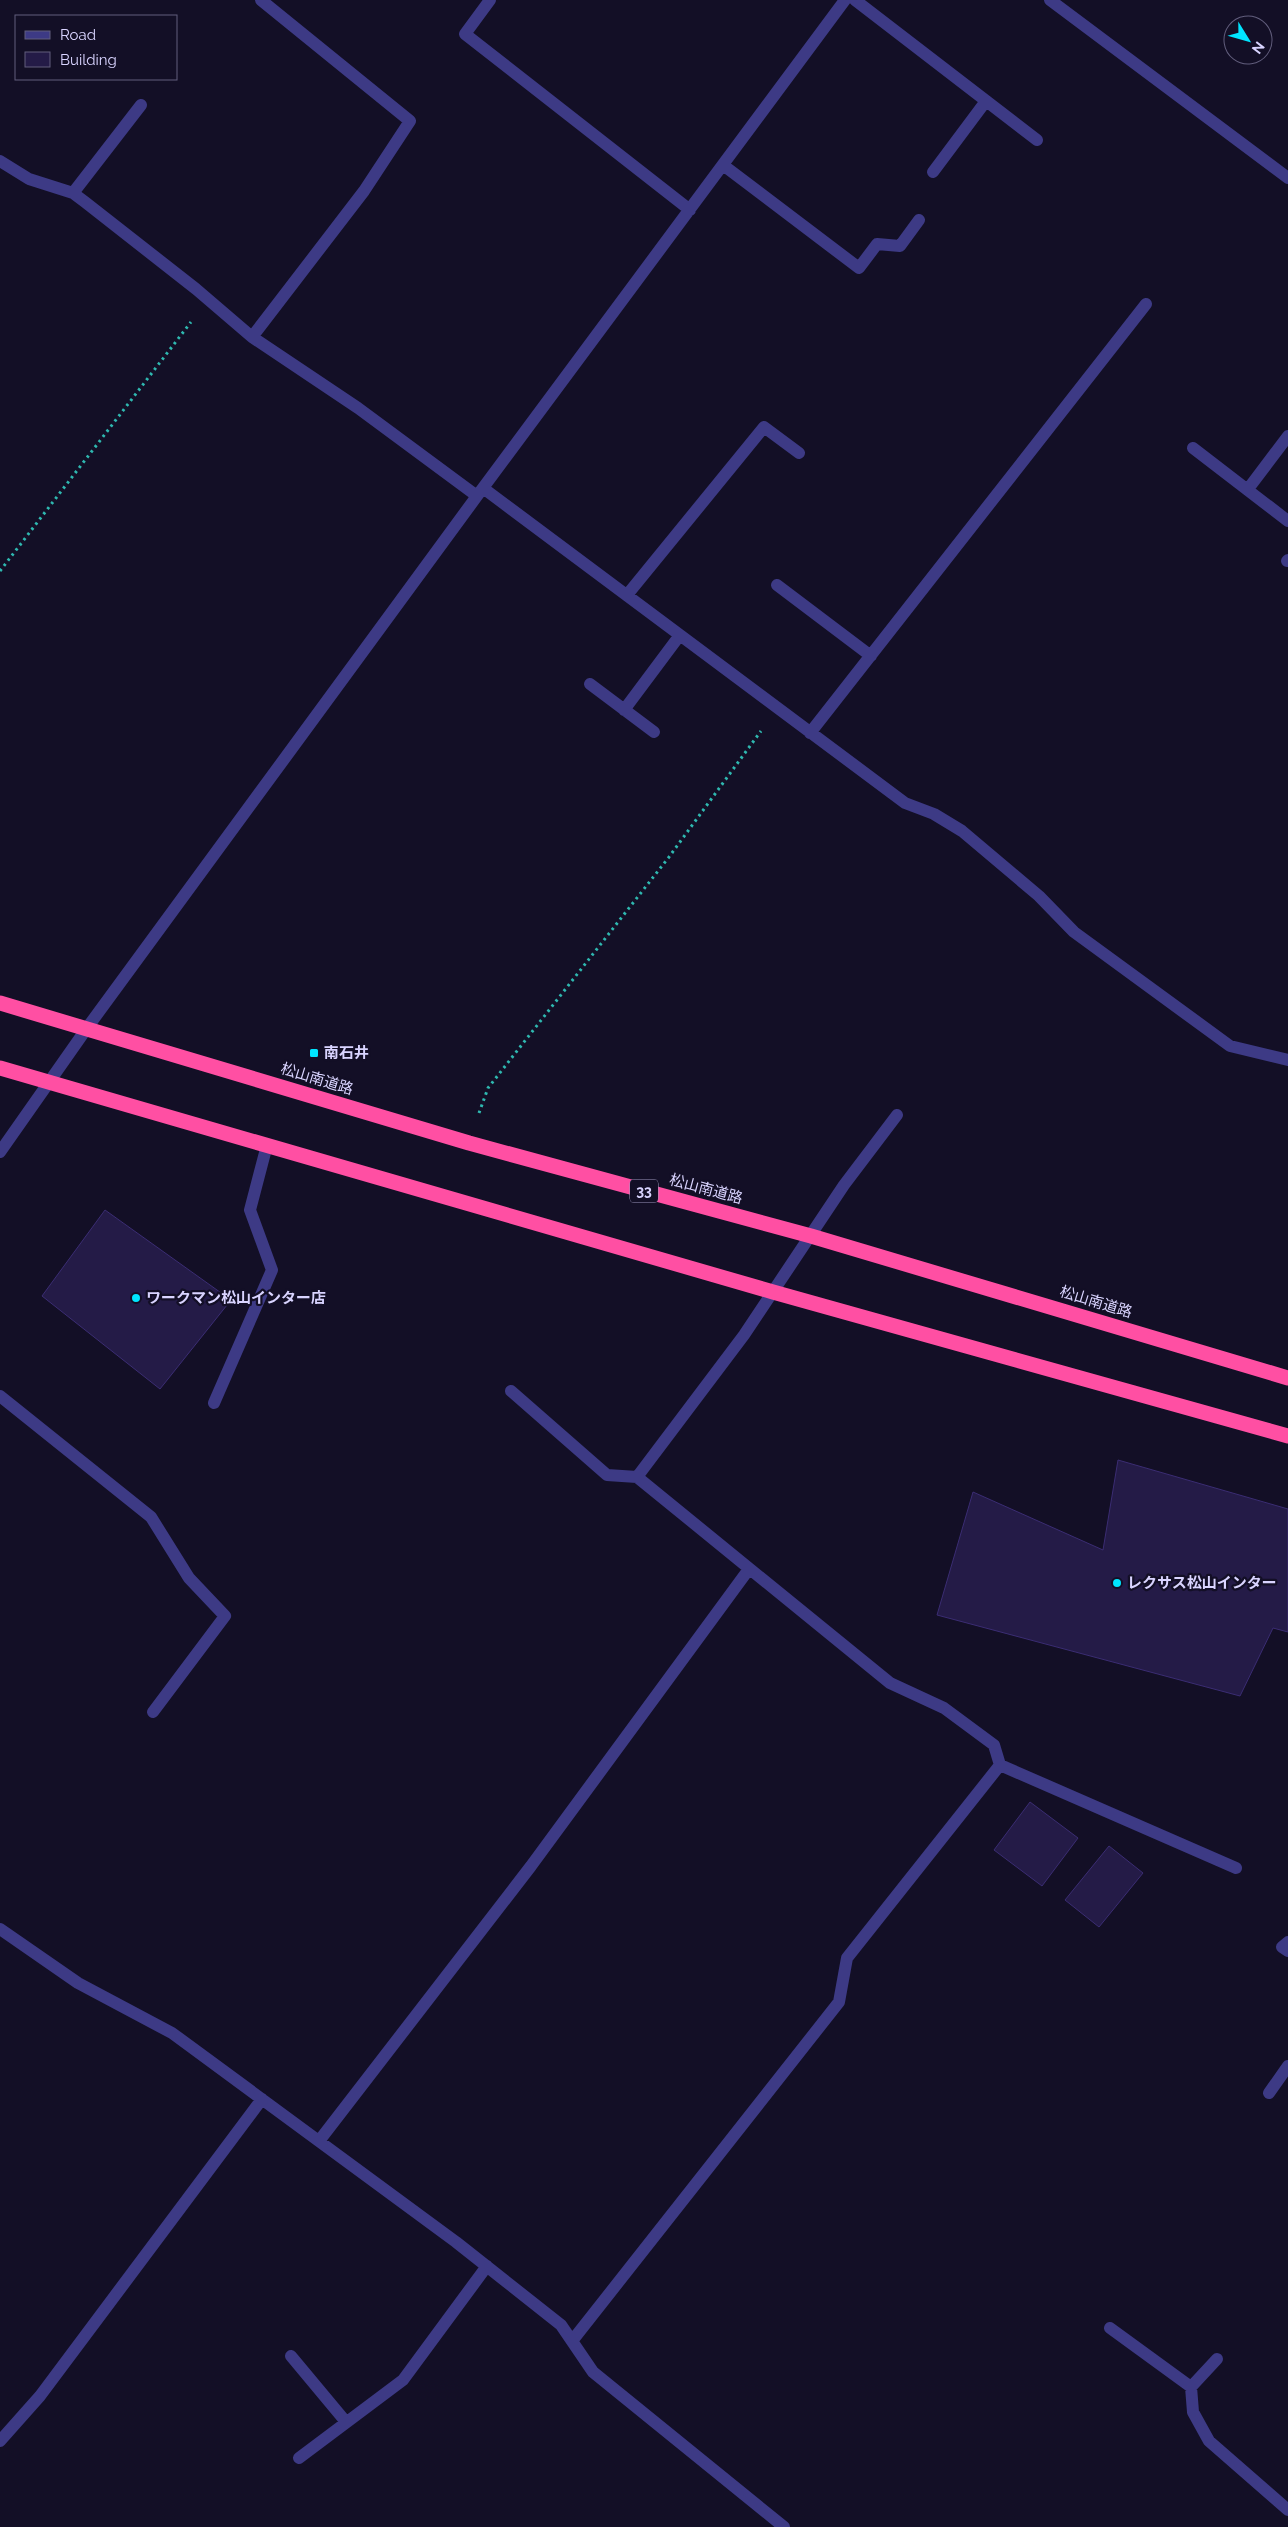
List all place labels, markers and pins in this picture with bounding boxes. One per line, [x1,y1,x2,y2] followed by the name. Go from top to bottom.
[324,1044,369,1062] place label: 南石井
[308,1047,320,1059] marker: 南石井
[146,1289,326,1307] place label: ワークマン松山インター店
[130,1292,142,1304] marker: ワークマン松山インター店
[1127,1574,1277,1592] place label: レクサス松山インター
[1111,1577,1123,1589] marker: レクサス松山インター

